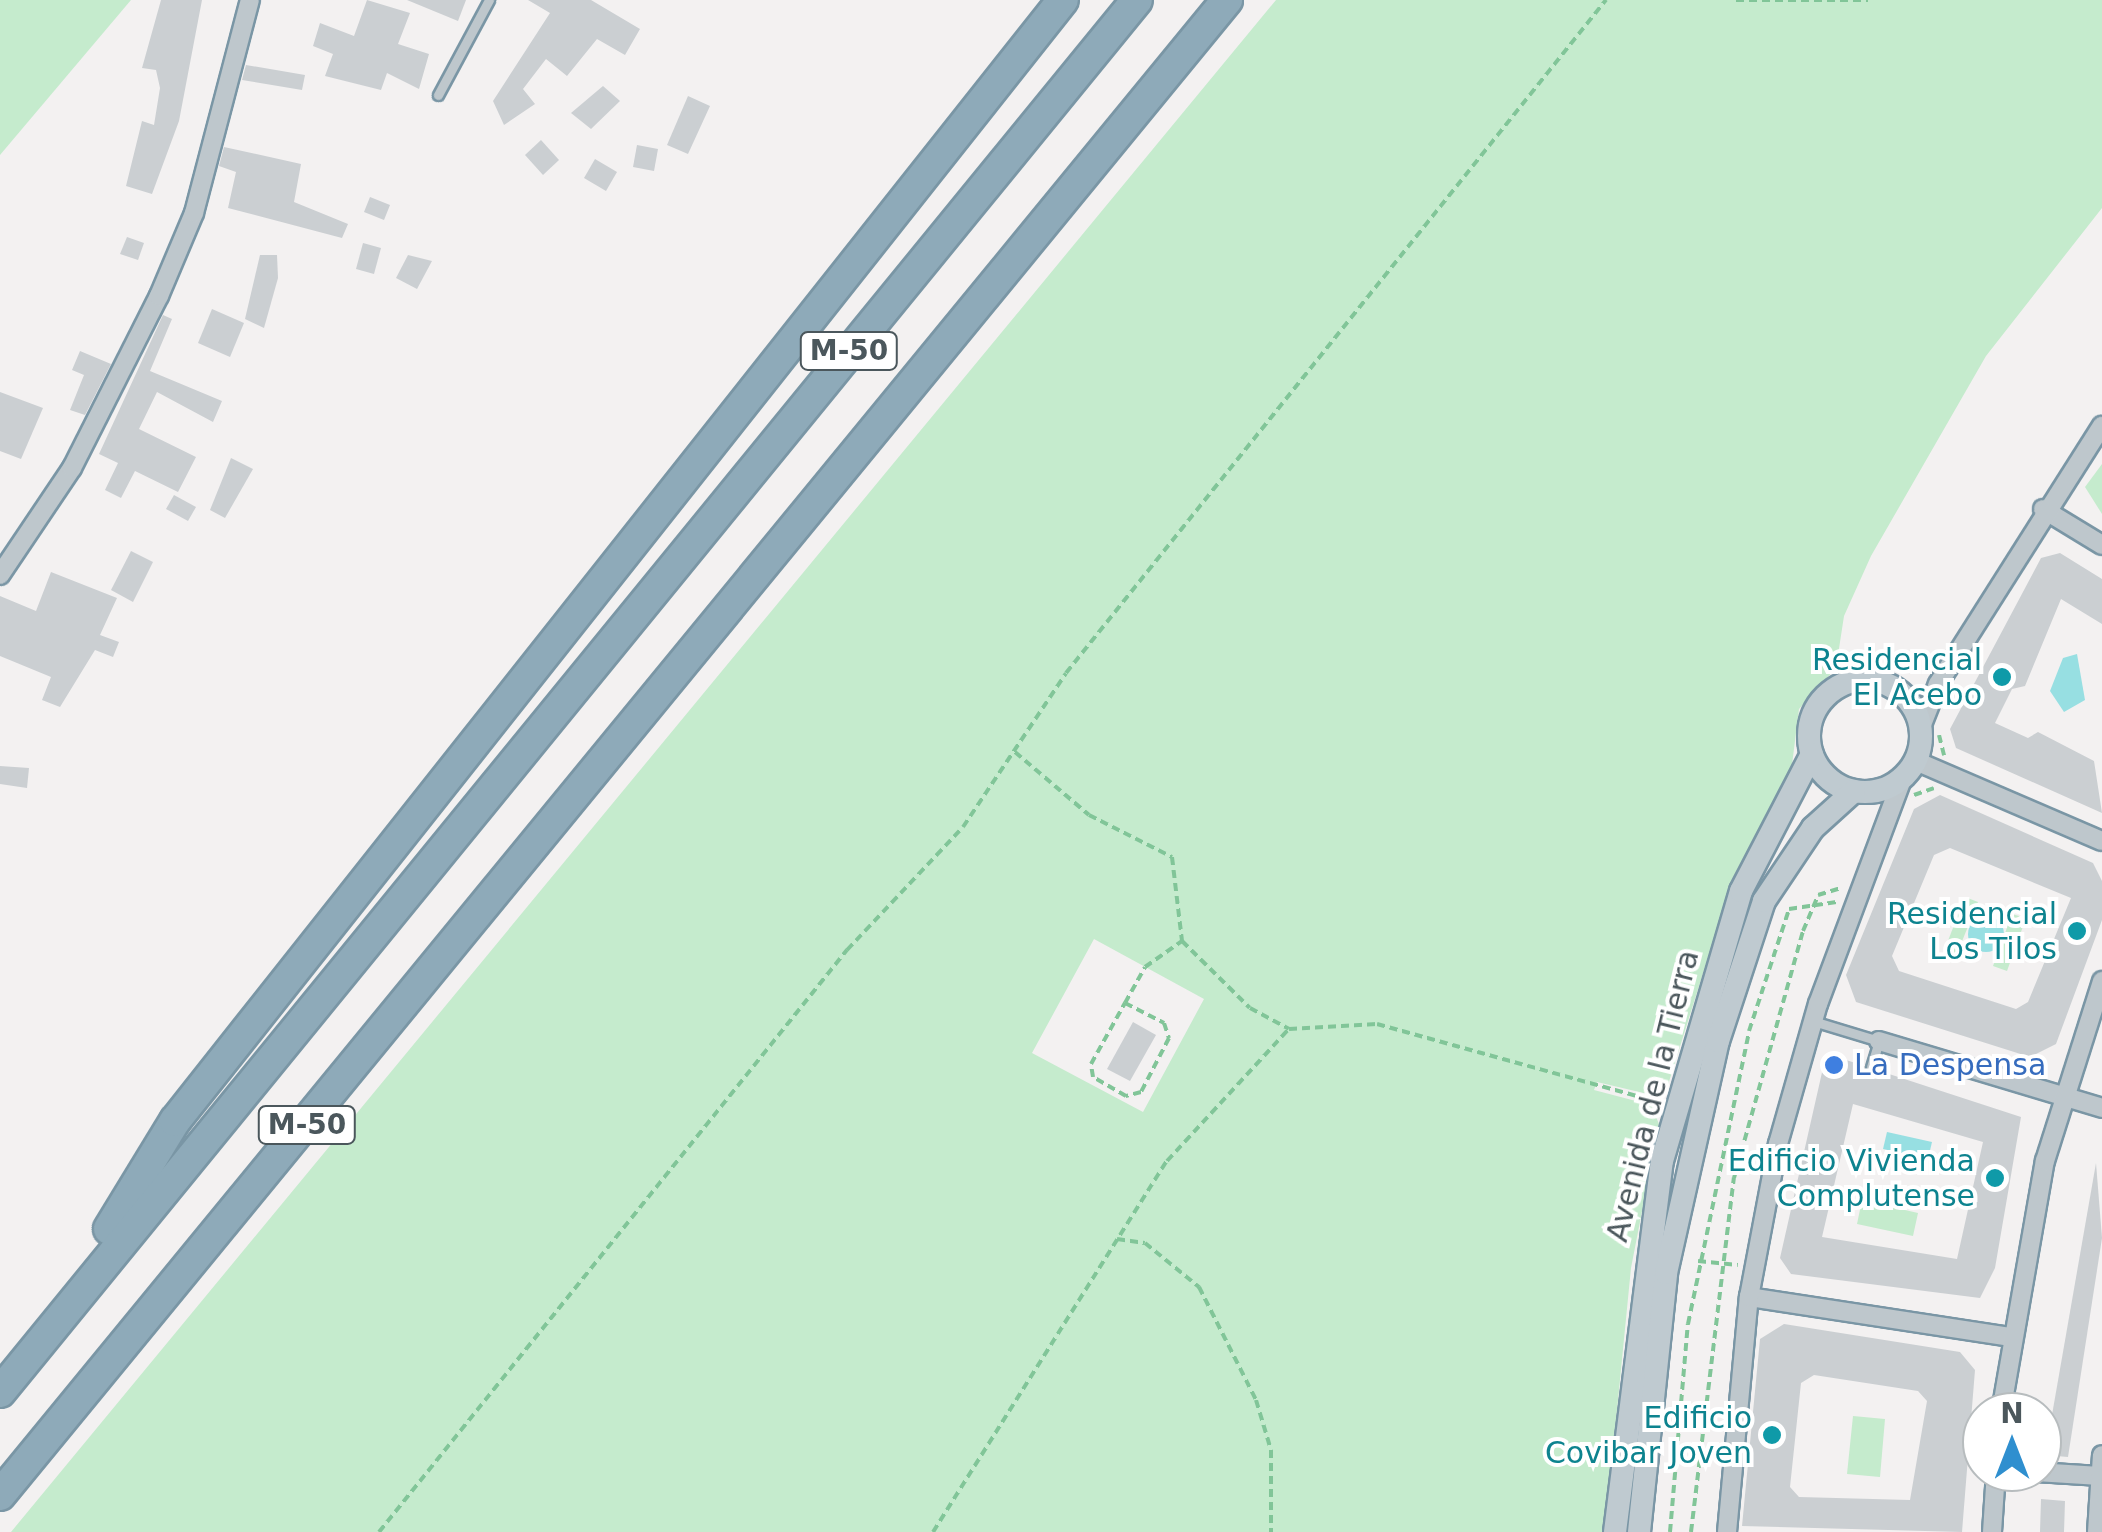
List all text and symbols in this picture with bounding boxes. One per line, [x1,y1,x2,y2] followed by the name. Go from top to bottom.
[799,328,899,374] road number: M-50
[1812,642,1982,712] place label: Residencial El Acebo
[1991,666,2013,688] marker: Residencial El Acebo
[1887,896,2057,966] place label: Residencial Los Tilos
[2066,920,2088,942] marker: Residencial Los Tilos
[1599,946,1707,1246] street label: Avenida de la Tierra
[1854,1047,2046,1083] place label: La Despensa
[1823,1054,1845,1076] marker: La Despensa
[257,1102,357,1148] road number: M-50
[1728,1143,1975,1214] place label: Edificio Vivienda Complutense
[1984,1167,2006,1189] marker: Edificio Vivienda Complutense
[1962,1392,2062,1492] north arrow
[2000,1397,2024,1430] text: N
[1545,1400,1752,1470] place label: Edificio Covibar Joven
[1761,1424,1783,1446] marker: Edificio Covibar Joven

